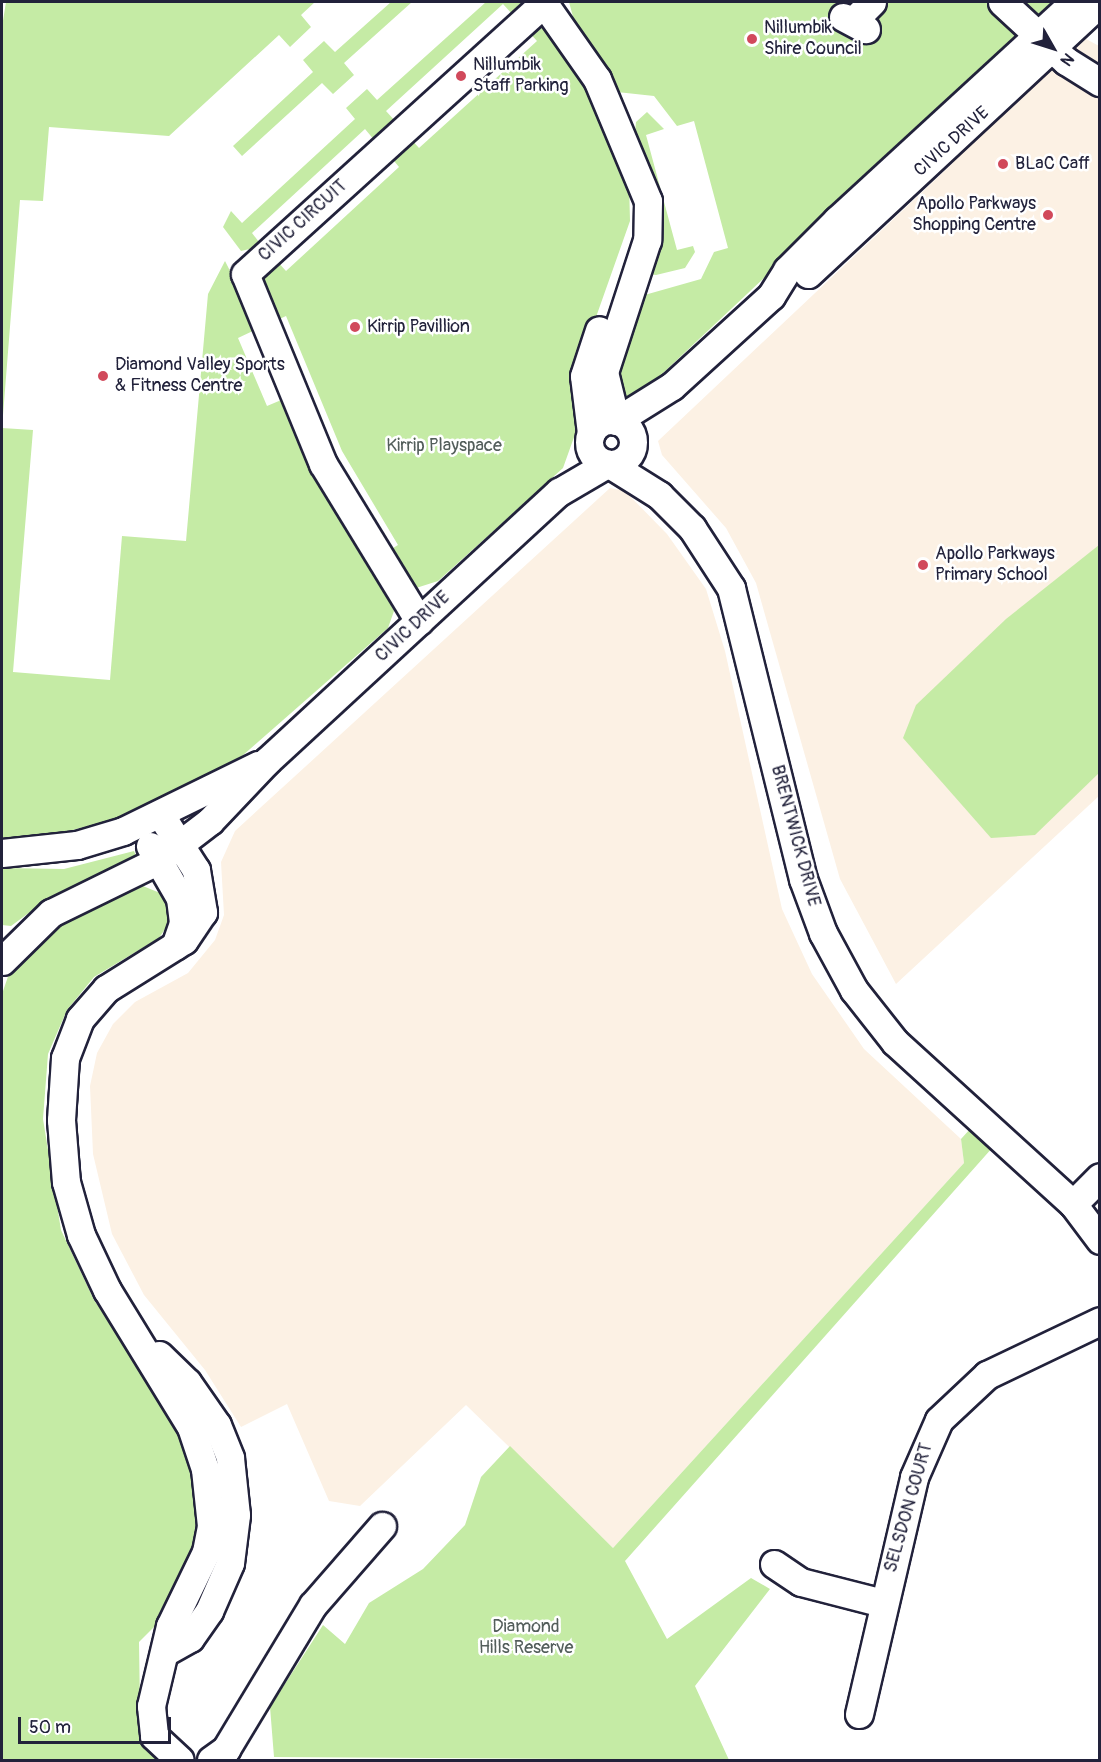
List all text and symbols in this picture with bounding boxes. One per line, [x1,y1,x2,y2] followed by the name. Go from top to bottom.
[764,18,862,60] place label: Nillumbik Shire Council
[1023,18,1083,78] north arrow
[745,32,759,46] marker: Nillumbik Shire Council
[1056,49,1078,70] text: N
[473,55,569,98] place label: Nillumbik Staff Parking
[454,69,468,83] marker: Nillumbik Staff Parking
[910,103,994,181] street label: CIVIC DRIVE
[1015,153,1090,175] place label: BLaC Caff
[996,157,1010,171] marker: BLaC Caff
[254,176,352,266] street label: CIVIC CIRCUIT
[912,194,1036,236] place label: Apollo Parkways Shopping Centre
[1041,208,1055,222] marker: Apollo Parkways Shopping Centre
[367,316,470,338] place label: Kirrip Pavillion
[348,320,362,334] marker: Kirrip Pavillion
[115,355,285,398] place label: Diamond Valley Sports & Fitness Centre
[96,369,110,383] marker: Diamond Valley Sports & Fitness Centre
[386,435,502,457] park label: Kirrip Playspace
[935,544,1055,586] place label: Apollo Parkways Primary School
[916,558,930,572] marker: Apollo Parkways Primary School
[371,587,455,667] street label: CIVIC DRIVE
[766,763,824,909] street label: BRENTWICK DRIVE
[880,1441,938,1575] street label: SELSDON COURT
[479,1617,573,1660] park label: Diamond Hills Reserve
[21,1705,174,1743] scale bar
[29,1716,71,1739] text: 50 m

